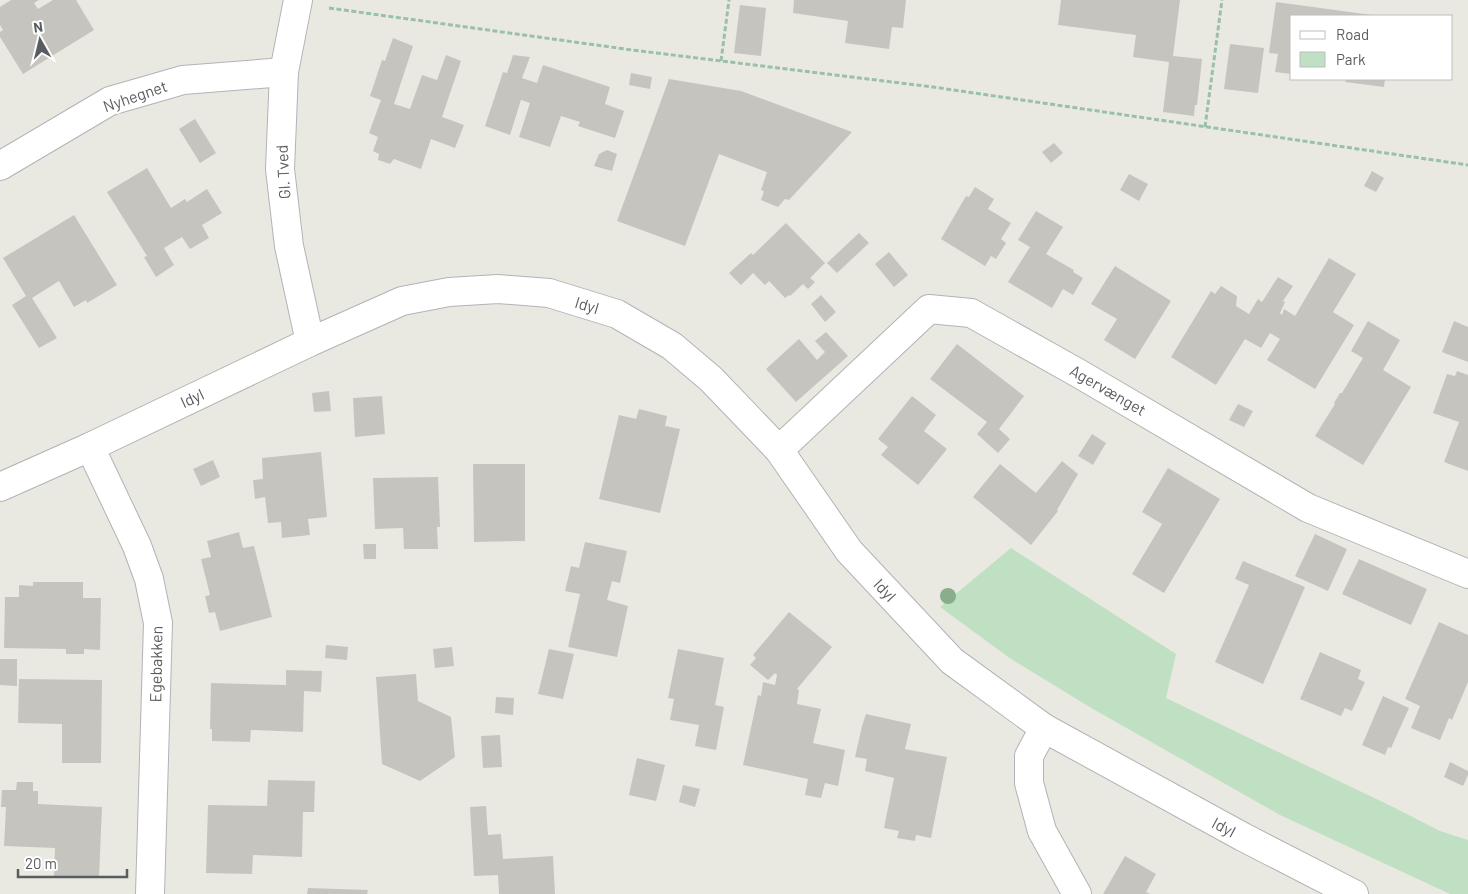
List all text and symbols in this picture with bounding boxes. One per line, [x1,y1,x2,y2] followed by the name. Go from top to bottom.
[15,15,65,65] north arrow
[1290,15,1453,80] legend
[32,18,44,36] text: N
[1336,25,1369,43] text: Road
[1336,50,1366,68] text: Park
[100,76,169,115] street label: Nyhegnet
[272,144,293,200] street label: Gl. Tved
[573,292,601,317] street label: Idyl
[1067,360,1150,419] street label: Agervænget
[177,384,207,411] street label: Idyl
[870,574,900,605] street label: Idyl
[145,626,166,702] street label: Egebakken
[1209,813,1239,841] street label: Idyl
[18,846,126,878] scale bar
[25,854,57,872] text: 20 m

